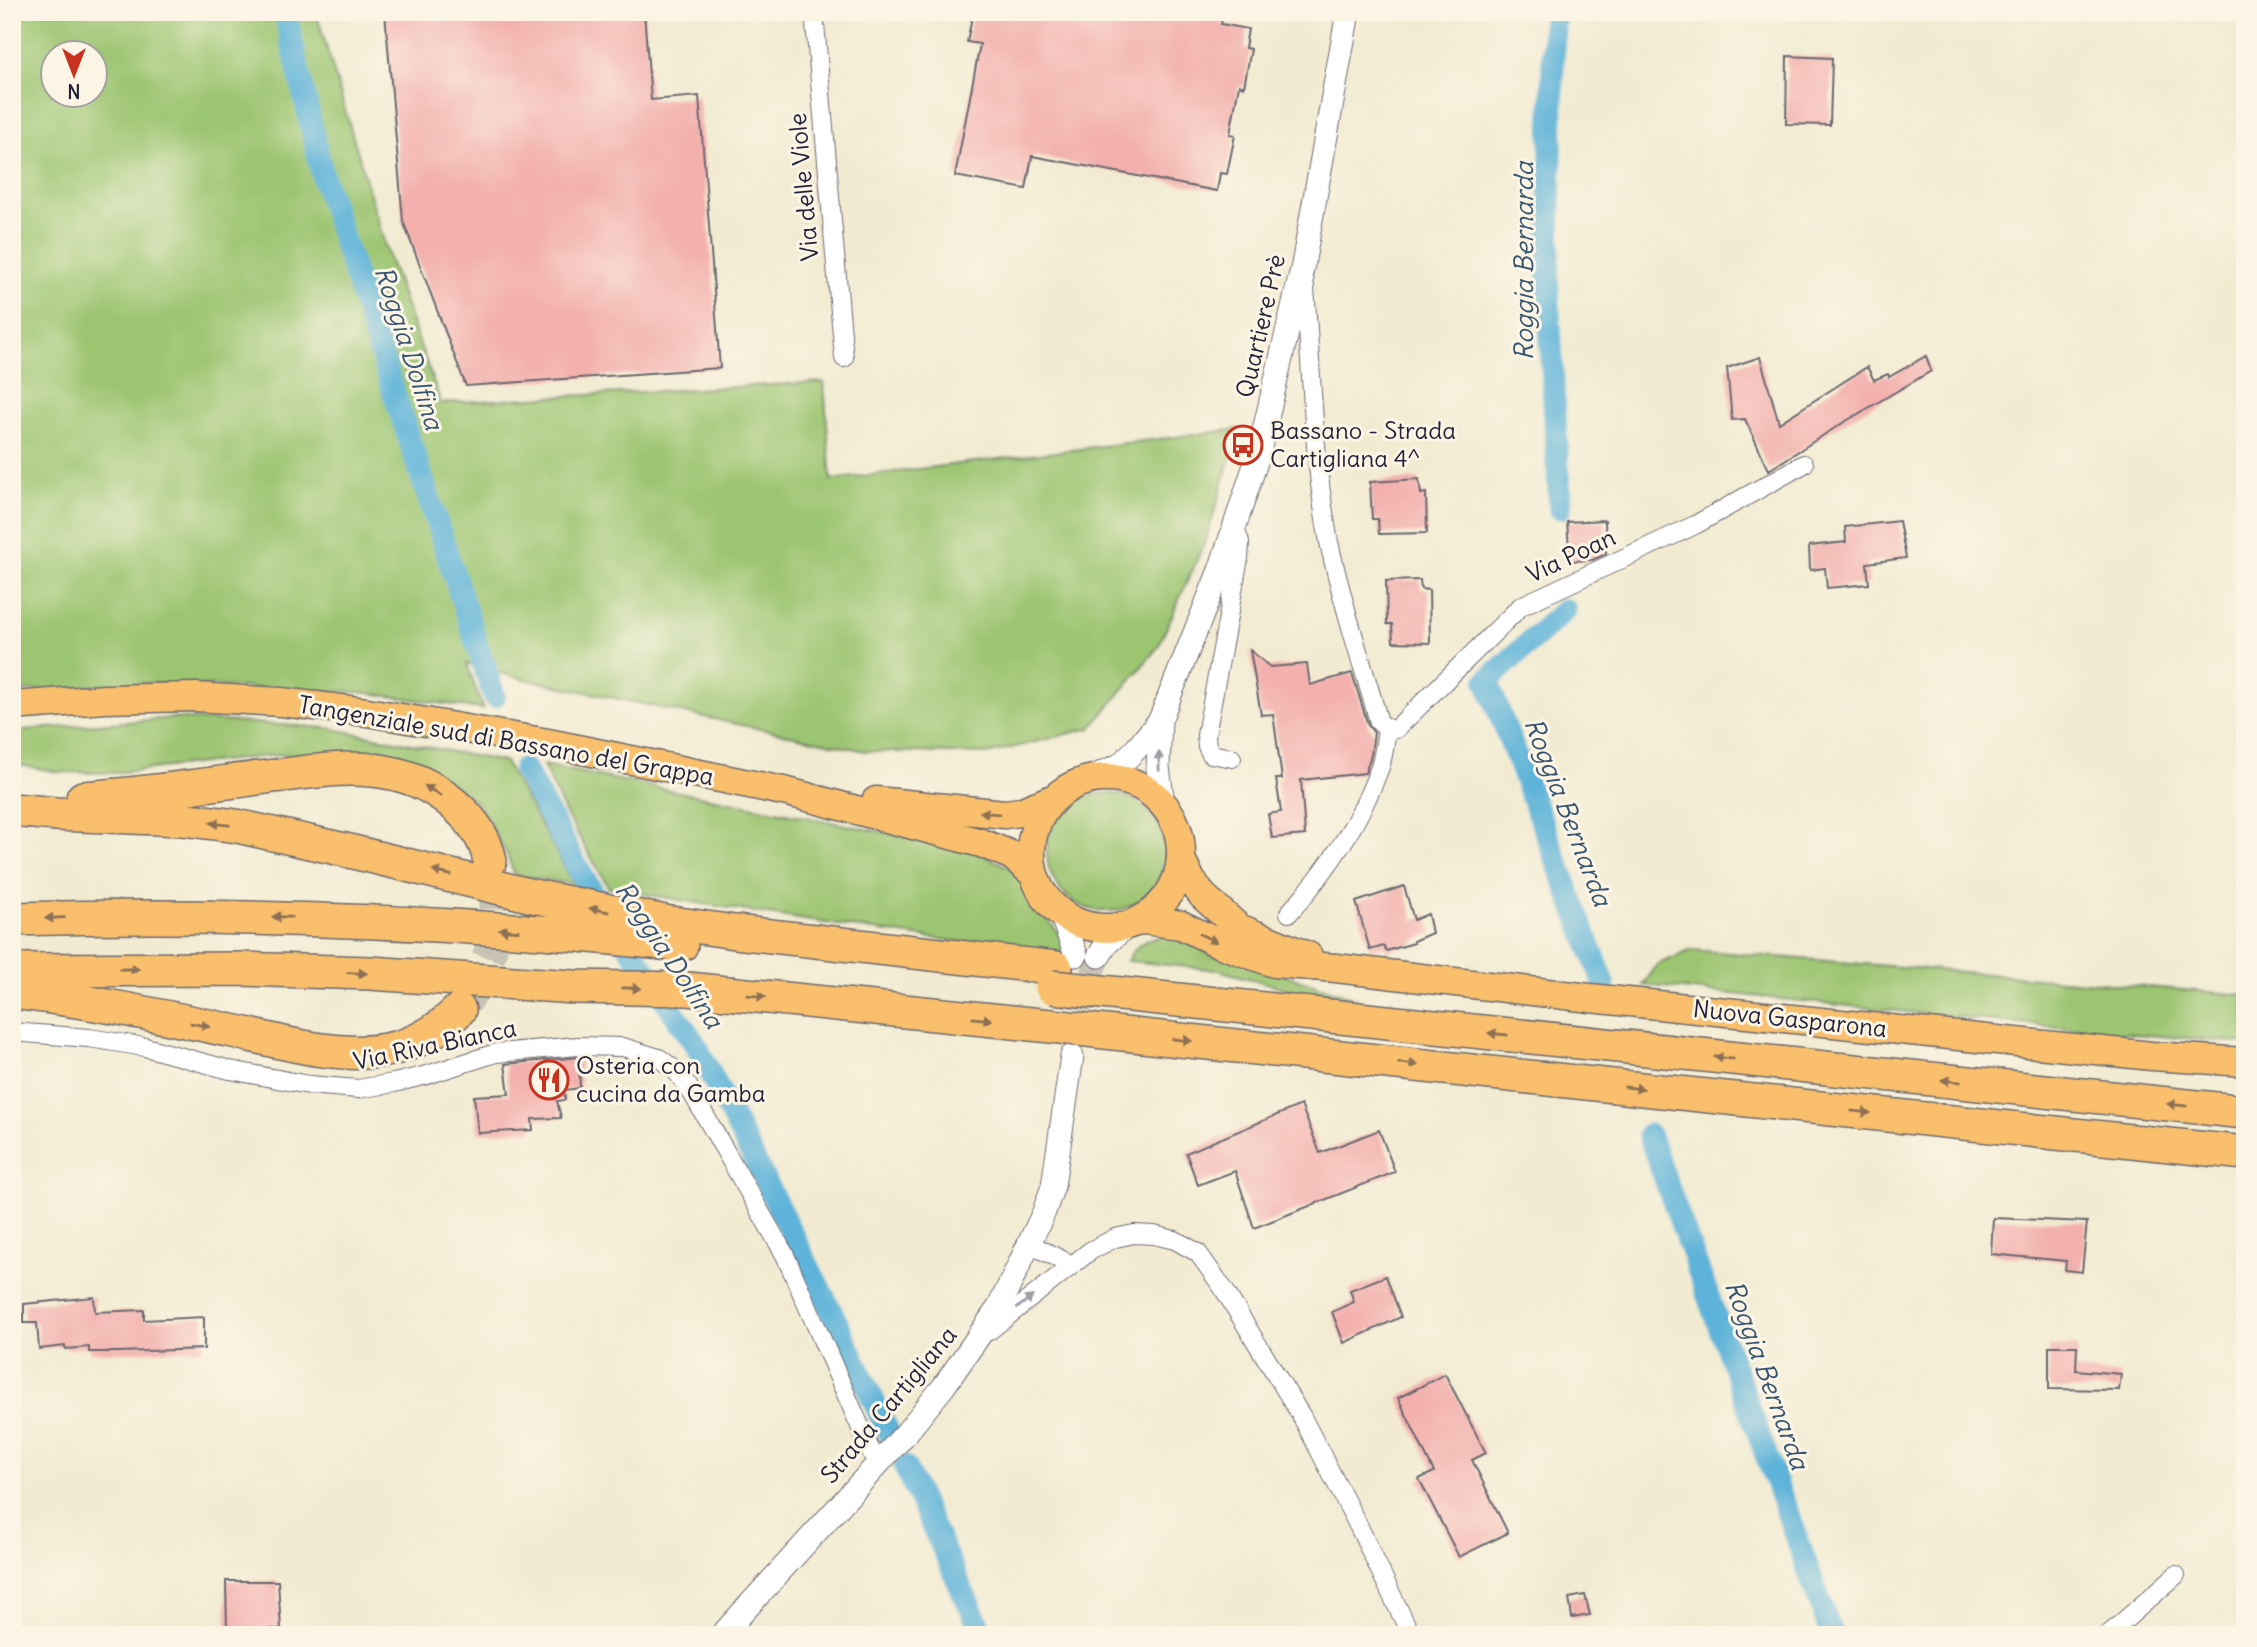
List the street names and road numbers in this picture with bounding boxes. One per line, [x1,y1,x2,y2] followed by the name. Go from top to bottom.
[782,112,824,262] street label: Via delle Viole
[1229,251,1291,400] street label: Quartiere Prè
[1521,521,1620,589] street label: Via Poan
[296,689,716,791] street label: Tangenziale sud di Bassano del Grappa
[1692,993,1889,1043] street label: Nuova Gasparona
[351,1012,519,1076] street label: Via Riva Bianca
[814,1320,963,1489] street label: Strada Cartigliana

